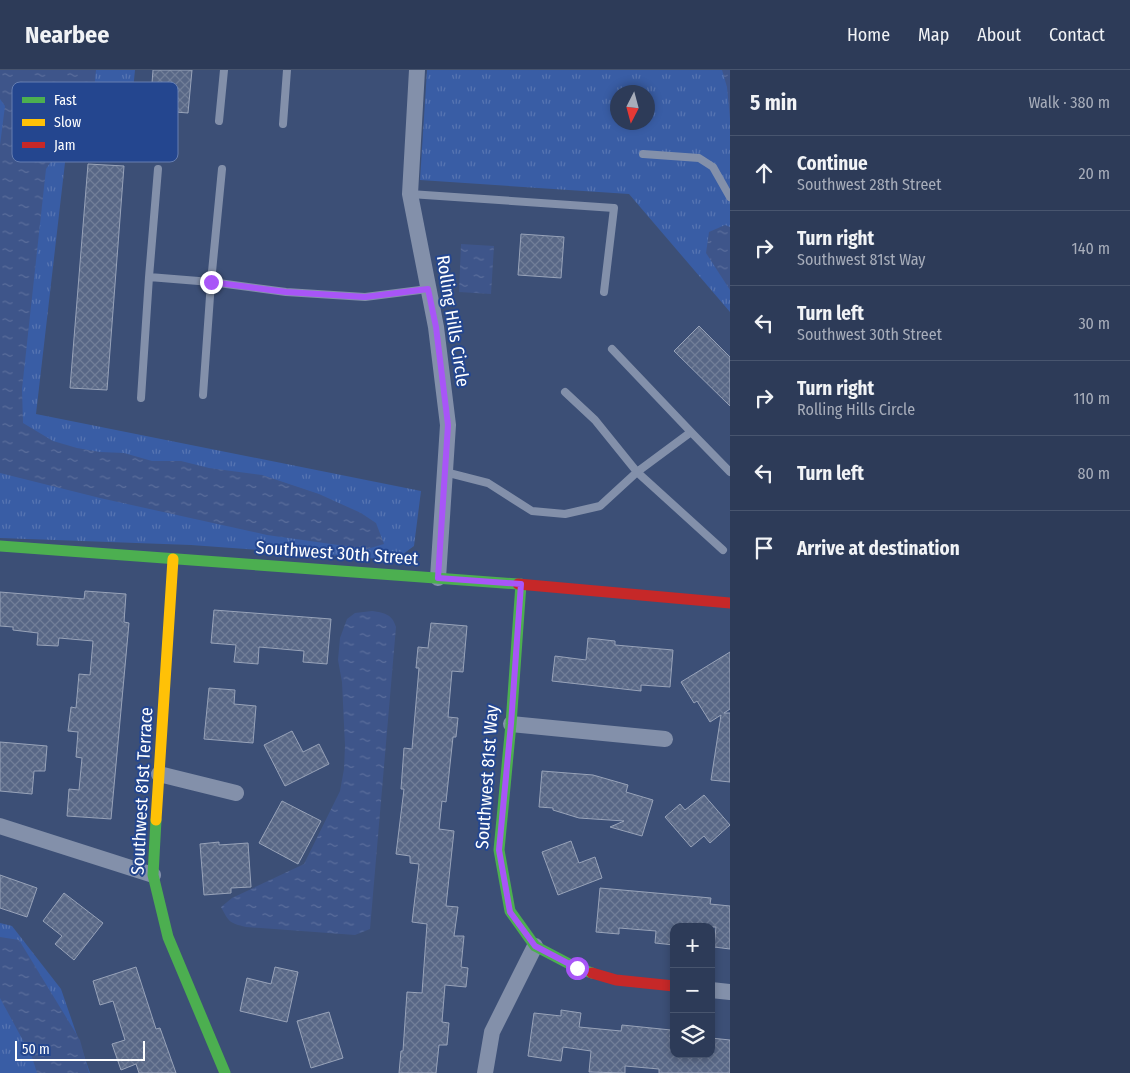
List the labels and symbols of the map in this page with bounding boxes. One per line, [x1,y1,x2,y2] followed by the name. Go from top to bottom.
[12,82,178,162] legend
[610,85,655,130] north arrow
[54,92,77,109] text: Fast
[54,114,81,131] text: Slow
[54,137,75,154] text: Jam
[432,254,474,388] street label: Rolling Hills Circle
[200,271,223,294] route end
[255,536,419,570] street label: Southwest 30th Street
[471,704,503,850] street label: Southwest 81st Way
[127,706,157,876] street label: Southwest 81st Terrace
[566,957,589,980] route start
[15,1038,145,1061] scale bar

